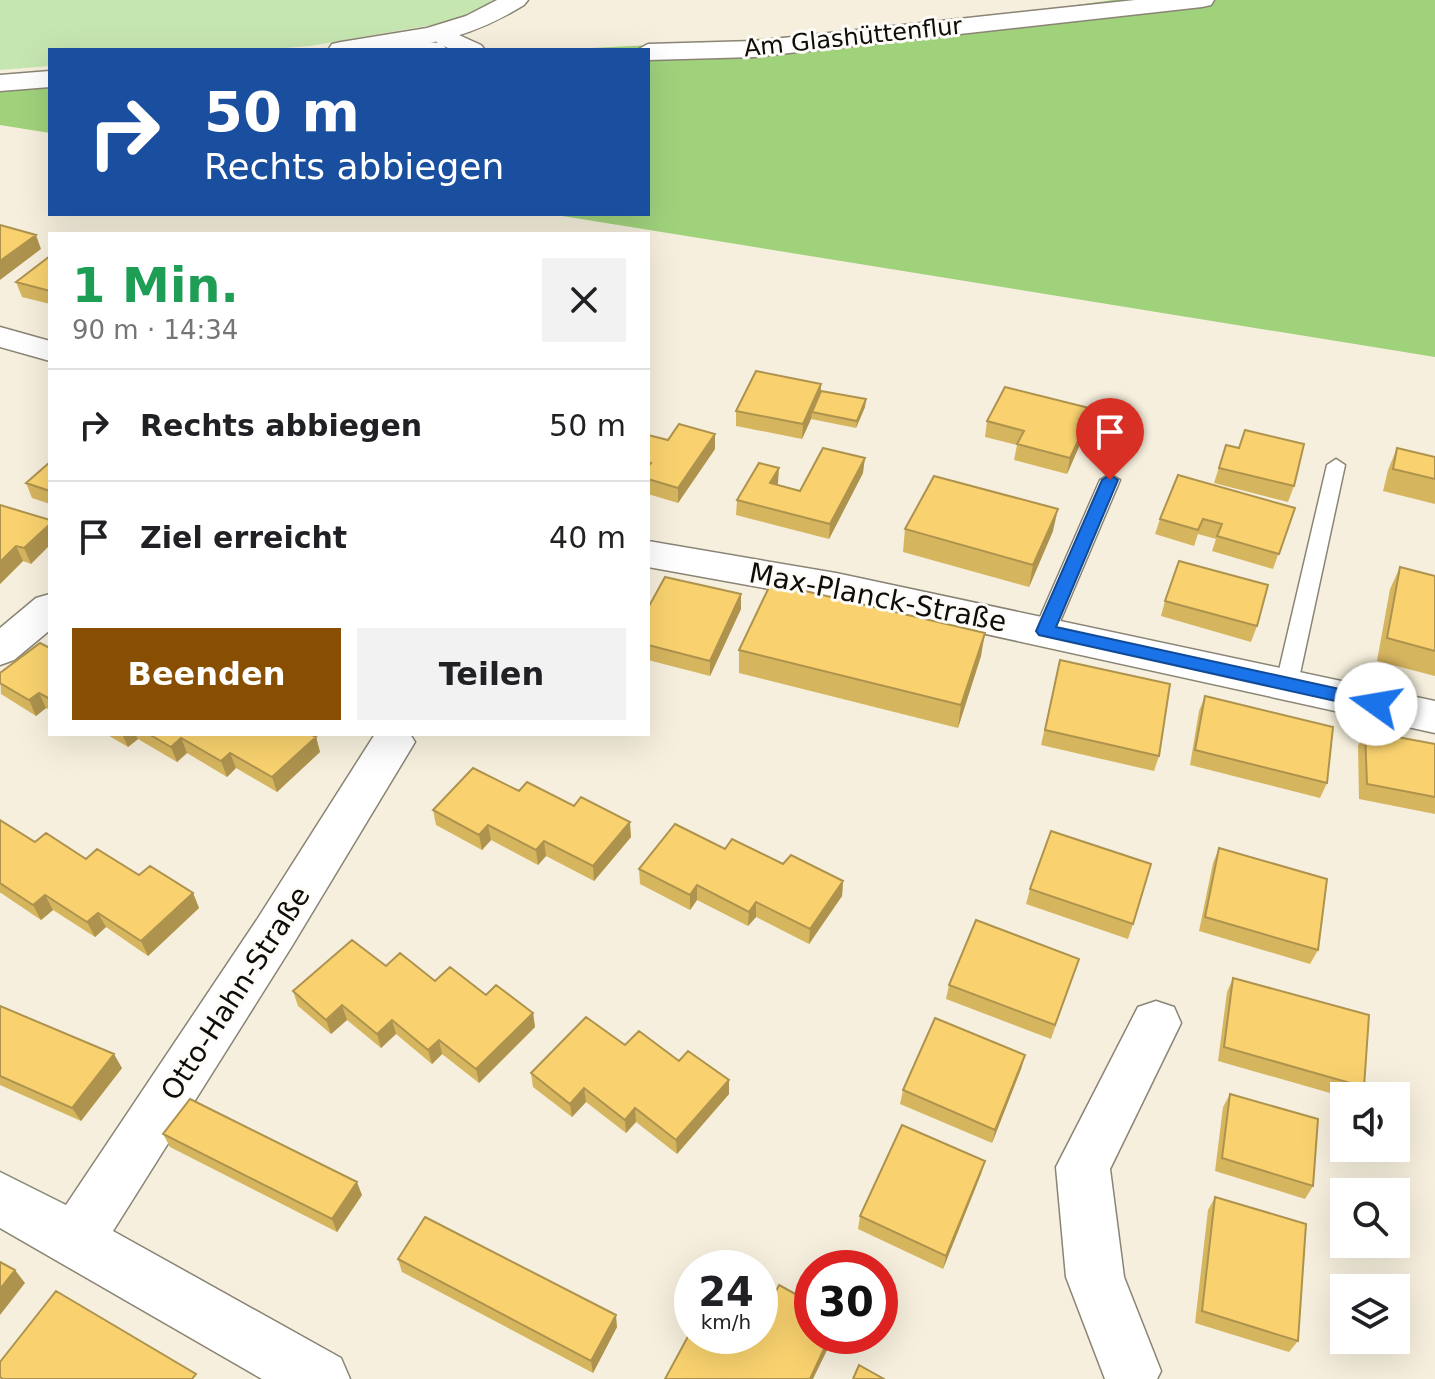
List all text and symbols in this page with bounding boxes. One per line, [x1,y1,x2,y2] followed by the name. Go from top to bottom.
[742,12,964,62] street label: Am Glashüttenflur
[204,79,360,144] text: 50 m
[72,80,176,184] icon: right
[204,146,504,187] text: Rechts abbiegen
[72,257,239,313] text: 1 Min.
[542,258,626,342] button: close
[72,315,238,345] text: 90 m · 14:34
[1076,398,1144,480] pin
[72,403,116,447] icon: right
[140,408,422,443] text: Rechts abbiegen
[549,408,626,443] text: 50 m
[1088,410,1132,454] icon: arrive
[72,515,116,559] icon: arrive
[140,520,347,555] text: Ziel erreicht
[549,520,626,555] text: 40 m
[746,556,1009,639] street label: Max-Planck-Straße
[72,628,341,720] button: Beenden
[357,628,626,720] button: Teilen
[1334,662,1418,746] position arrow
[154,880,317,1106] street label: Otto-Hahn-Straße
[1330,1082,1410,1354] map controls
[1330,1082,1410,1162] button: sound
[1330,1178,1410,1258] button: search
[794,1250,898,1354] speed limit sign: 30
[698,1269,754,1315] text: 24
[1330,1274,1410,1354] button: layers
[701,1310,751,1334] text: km/h

